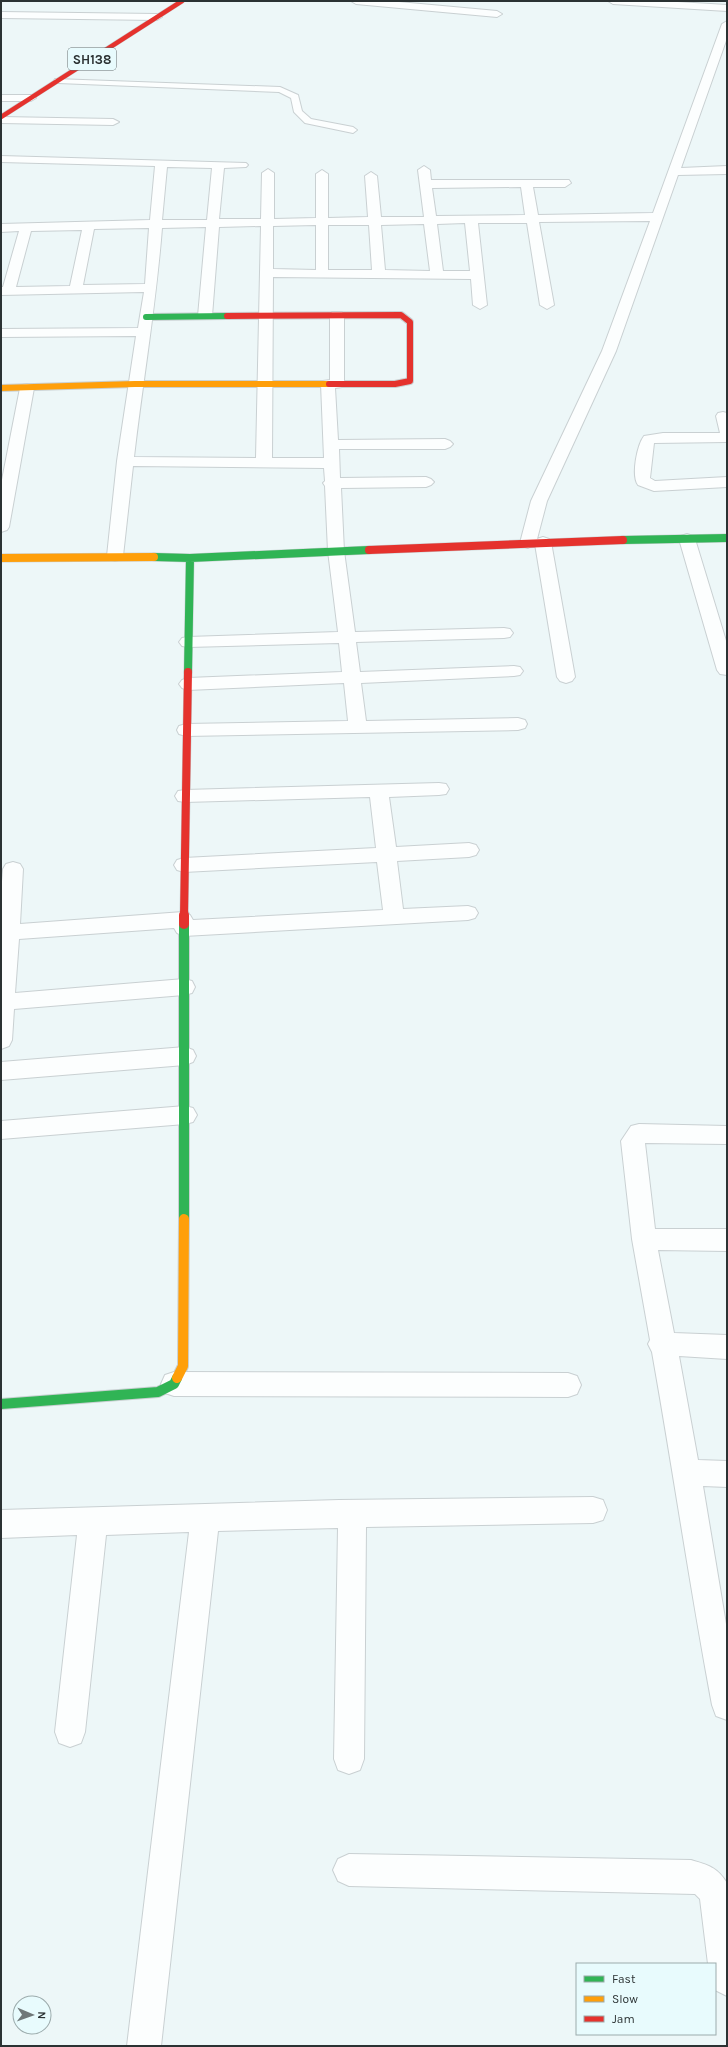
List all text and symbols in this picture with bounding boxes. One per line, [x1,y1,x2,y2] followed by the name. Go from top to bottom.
[68,48,116,70] road number: SH138
[576,1963,716,2035] legend
[612,1972,636,1986] text: Fast
[612,1992,638,2006] text: Slow
[12,1995,52,2035] north arrow
[35,2011,48,2020] text: N
[612,2012,635,2026] text: Jam

